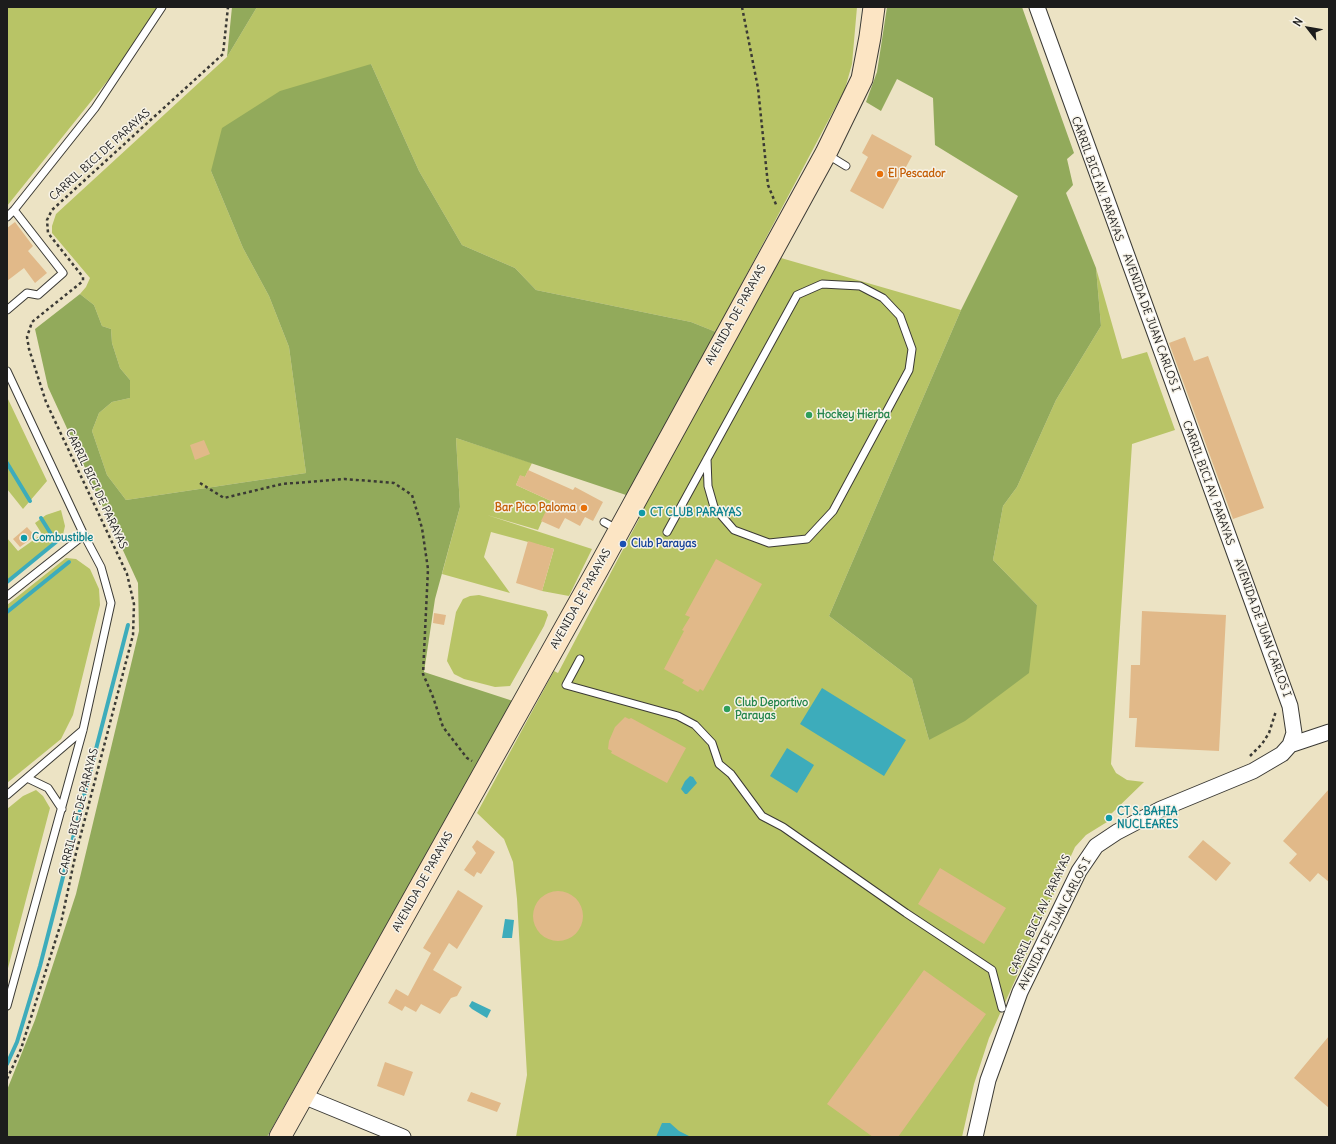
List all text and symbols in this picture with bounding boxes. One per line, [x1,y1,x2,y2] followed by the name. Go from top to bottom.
[1288,8,1328,48] north arrow
[1290,15,1306,29] text: N
[47,106,153,204] street label: CARRIL BICI DE PARAYAS
[1068,115,1126,243] street label: CARRIL BICI AV. PARAYAS
[888,167,946,181] place label: El Pescador
[875,169,885,179] marker: El Pescador
[1120,252,1182,394] street label: AVENIDA DE JUAN CARLOS I
[703,263,769,367] street label: AVENIDA DE PARAYAS
[817,408,890,422] place label: Hockey Hierba
[804,410,814,420] marker: Hockey Hierba
[1179,419,1237,547] street label: CARRIL BICI AV. PARAYAS
[62,427,130,551] street label: CARRIL BICI DE PARAYAS
[495,501,576,515] place label: Bar Pico Paloma
[579,503,589,513] marker: Bar Pico Paloma
[650,506,742,520] place label: CT CLUB PARAYAS
[637,508,647,518] marker: CT CLUB PARAYAS
[32,531,93,545] place label: Combustible
[19,533,29,543] marker: Combustible
[631,537,697,551] place label: Club Parayas
[618,539,628,549] marker: Club Parayas
[548,547,614,651] street label: AVENIDA DE PARAYAS
[1231,557,1293,699] street label: AVENIDA DE JUAN CARLOS I
[735,696,808,722] place label: Club Deportivo Parayas
[722,704,732,714] marker: Club Deportivo Parayas
[57,747,101,877] street label: CARRIL BICI DE PARAYAS
[1117,805,1178,831] place label: CT S. BAHIA NUCLEARES
[1104,813,1114,823] marker: CT S. BAHIA NUCLEARES
[390,830,456,934] street label: AVENIDA DE PARAYAS
[1006,852,1074,978] street label: CARRIL BICI AV. PARAYAS
[1016,856,1094,992] street label: AVENIDA DE JUAN CARLOS I

